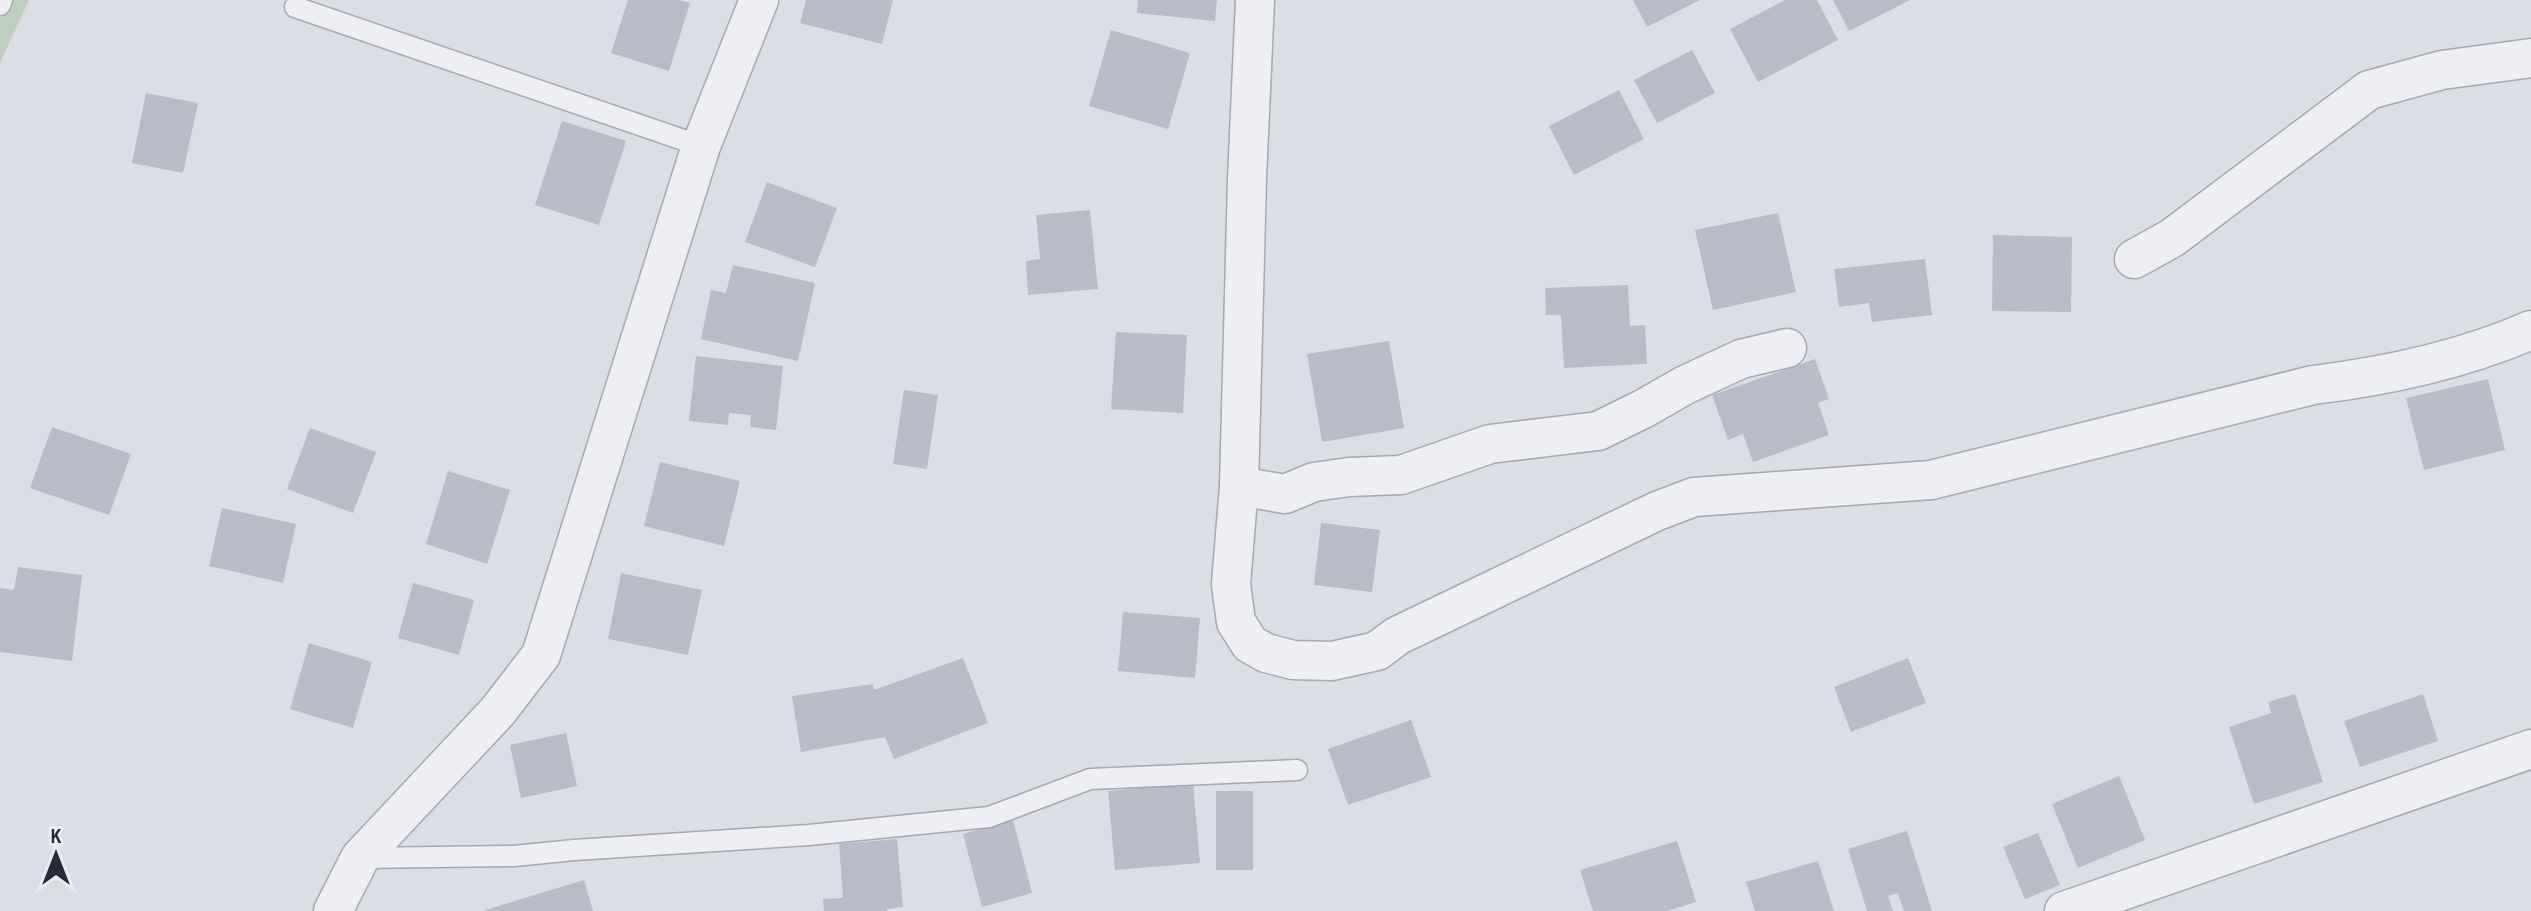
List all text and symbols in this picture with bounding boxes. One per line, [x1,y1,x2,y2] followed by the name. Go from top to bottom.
[16,815,96,895] north arrow
[51,823,62,850] text: K

